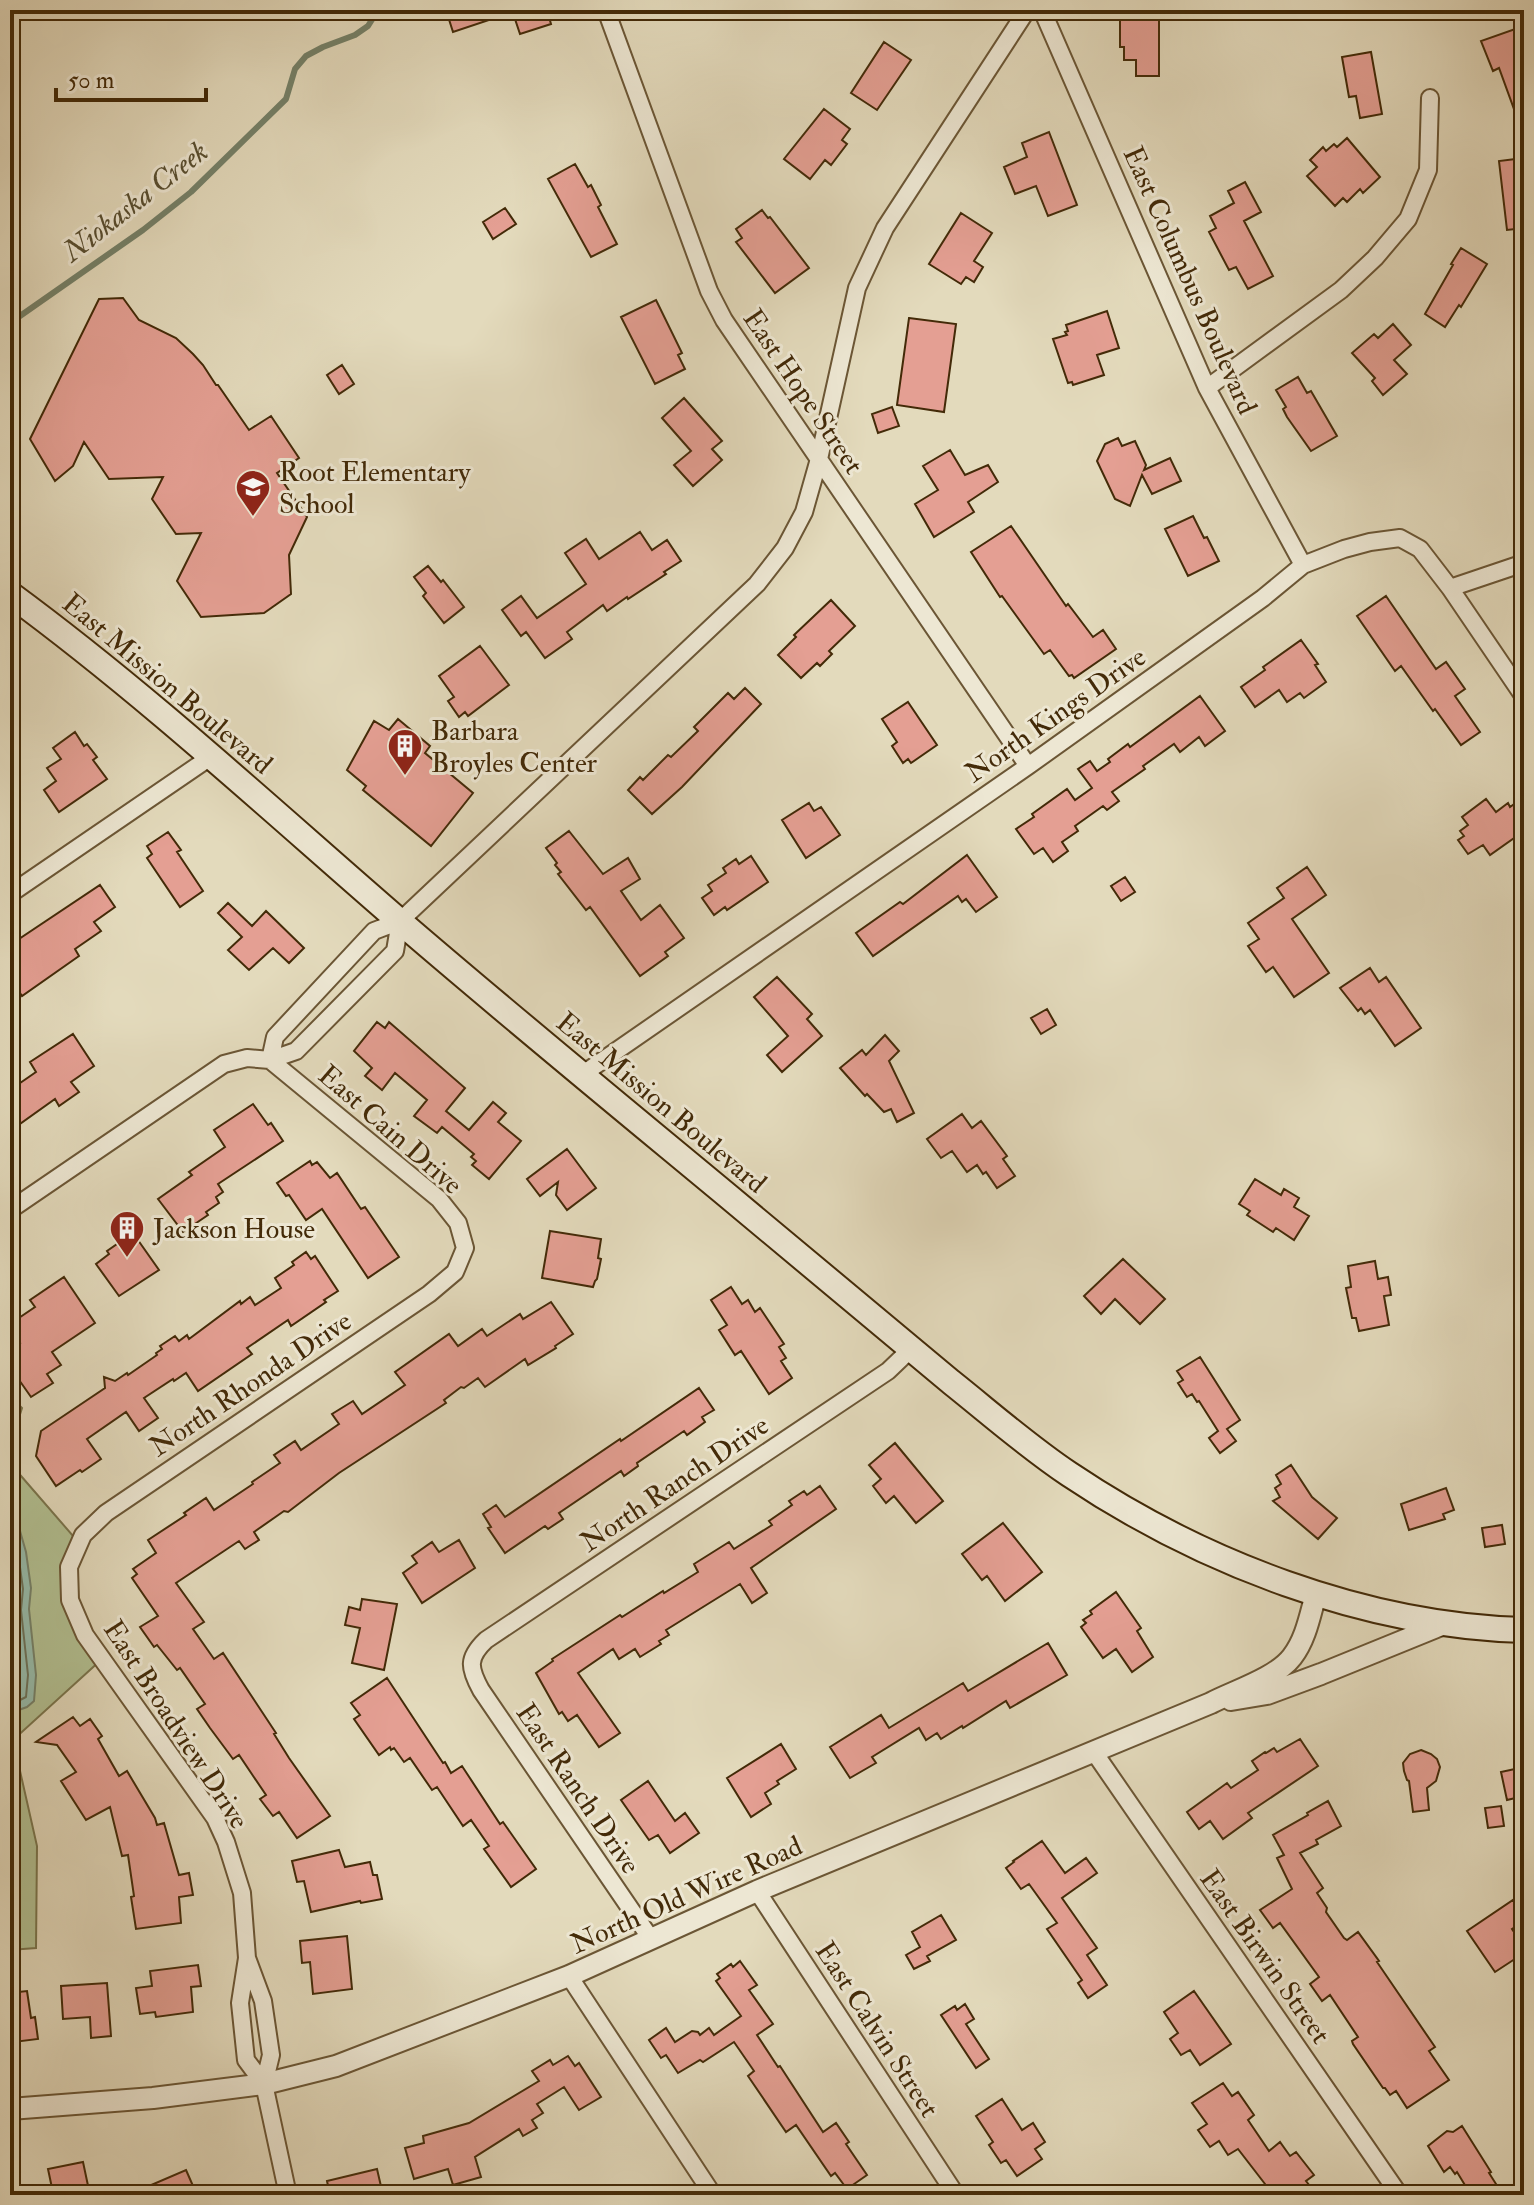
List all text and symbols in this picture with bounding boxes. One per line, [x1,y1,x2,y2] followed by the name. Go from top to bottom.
[56,52,206,102] scale bar
[68,65,115,96] text: 50 m
[53,133,216,271] water label: Niokaska Creek
[1115,141,1265,420] street label: East Columbus Boulevard
[735,303,871,481] street label: East Hope Street
[279,455,471,522] place label: Root Elementary School
[234,468,272,518] school or university icon: Root Elementary School
[55,586,279,782] street label: East Mission Boulevard
[959,640,1153,791] street label: North Kings Drive
[431,714,598,781] place label: Barbara Broyles Center
[386,727,424,777] building icon: Barbara Broyles Center
[549,1005,773,1201] street label: East Mission Boulevard
[311,1058,470,1203] street label: East Cain Drive
[108,1209,146,1259] building icon: Jackson House
[152,1212,315,1247] place label: Jackson House
[143,1304,359,1465] street label: North Rhonda Drive
[574,1408,776,1560] street label: North Ranch Drive
[95,1614,256,1836] street label: East Broadview Drive
[508,1697,648,1881] street label: East Ranch Drive
[565,1829,808,1962] street label: North Old Wire Road
[1192,1863,1338,2051] street label: East Birwin Street
[807,1935,947,2124] street label: East Calvin Street

